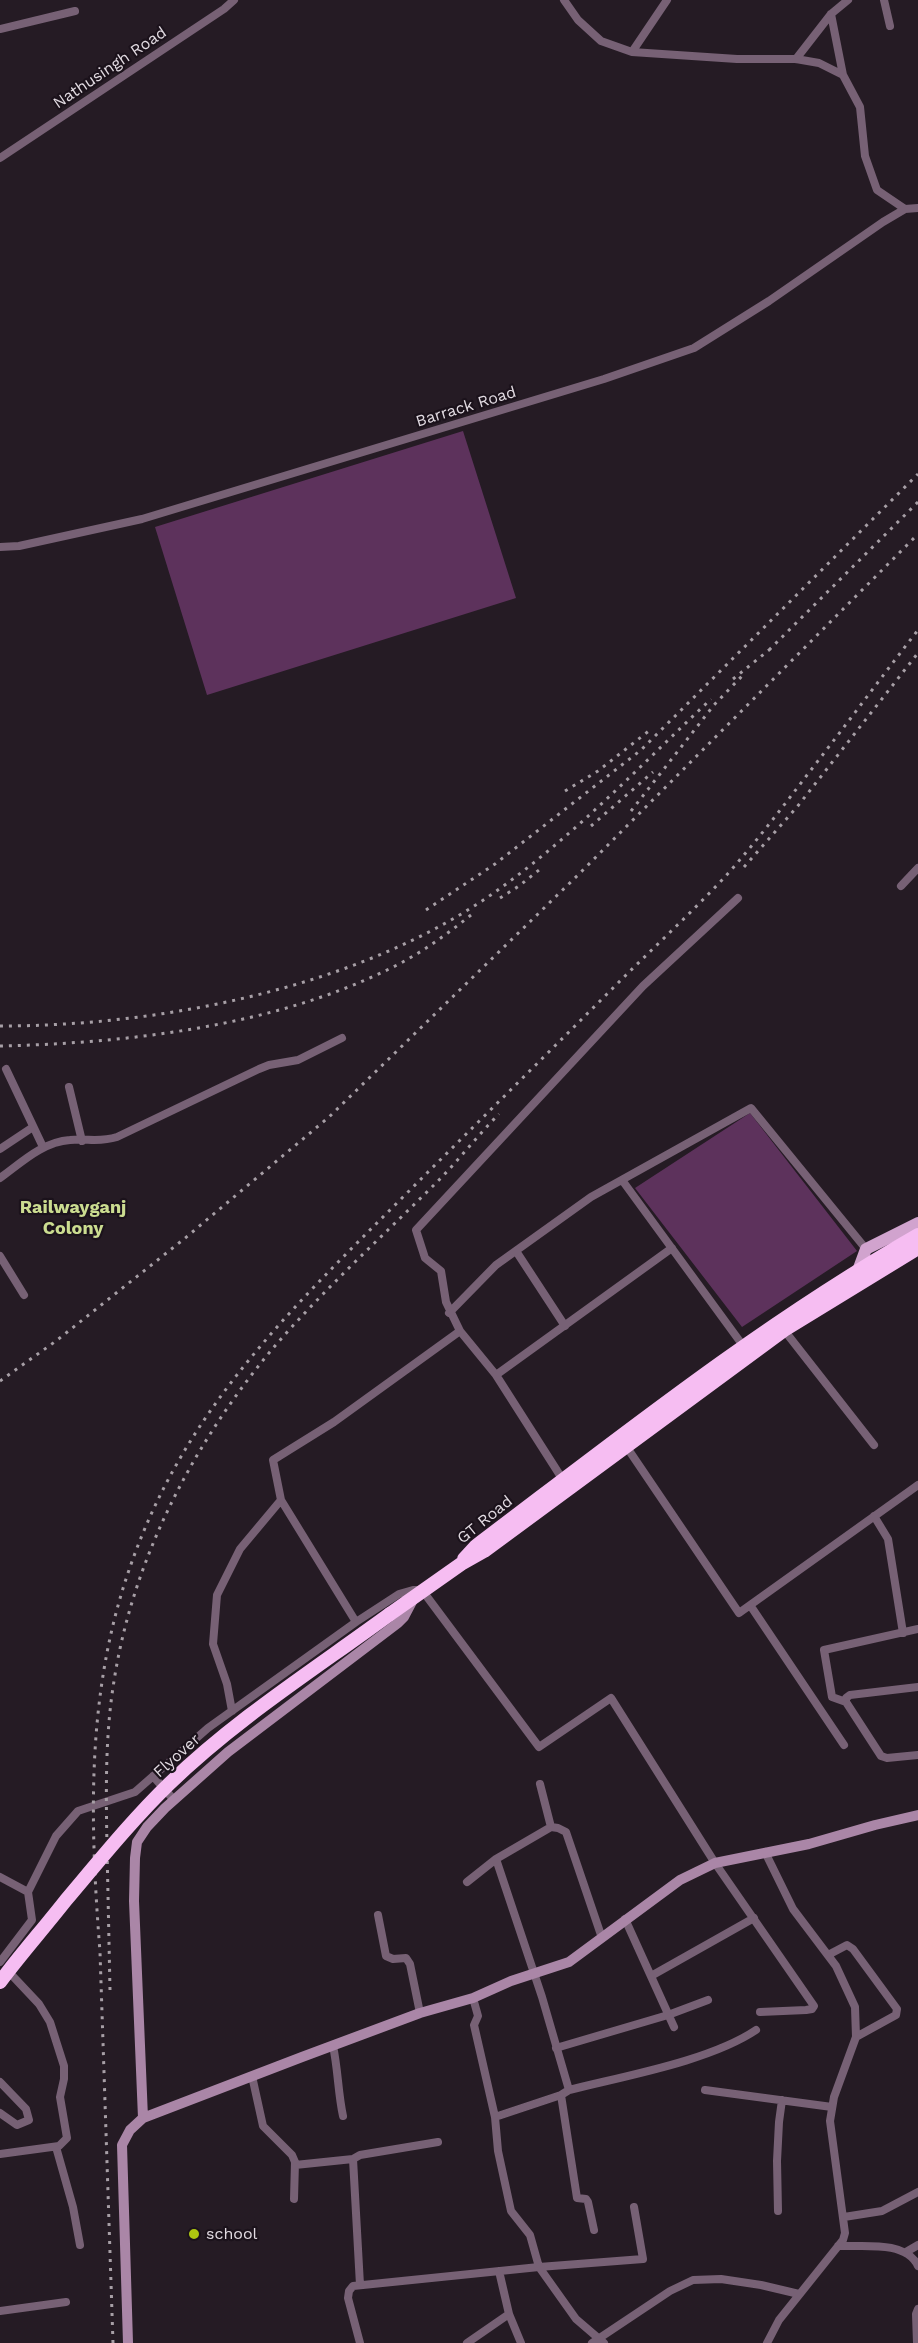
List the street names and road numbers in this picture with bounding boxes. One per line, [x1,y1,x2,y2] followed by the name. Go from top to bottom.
[50,23,170,113] street label: Nathusingh Road
[413,383,519,431] street label: Barrack Road
[453,1492,517,1548] street label: GT Road
[150,1730,204,1782] street label: Flyover

